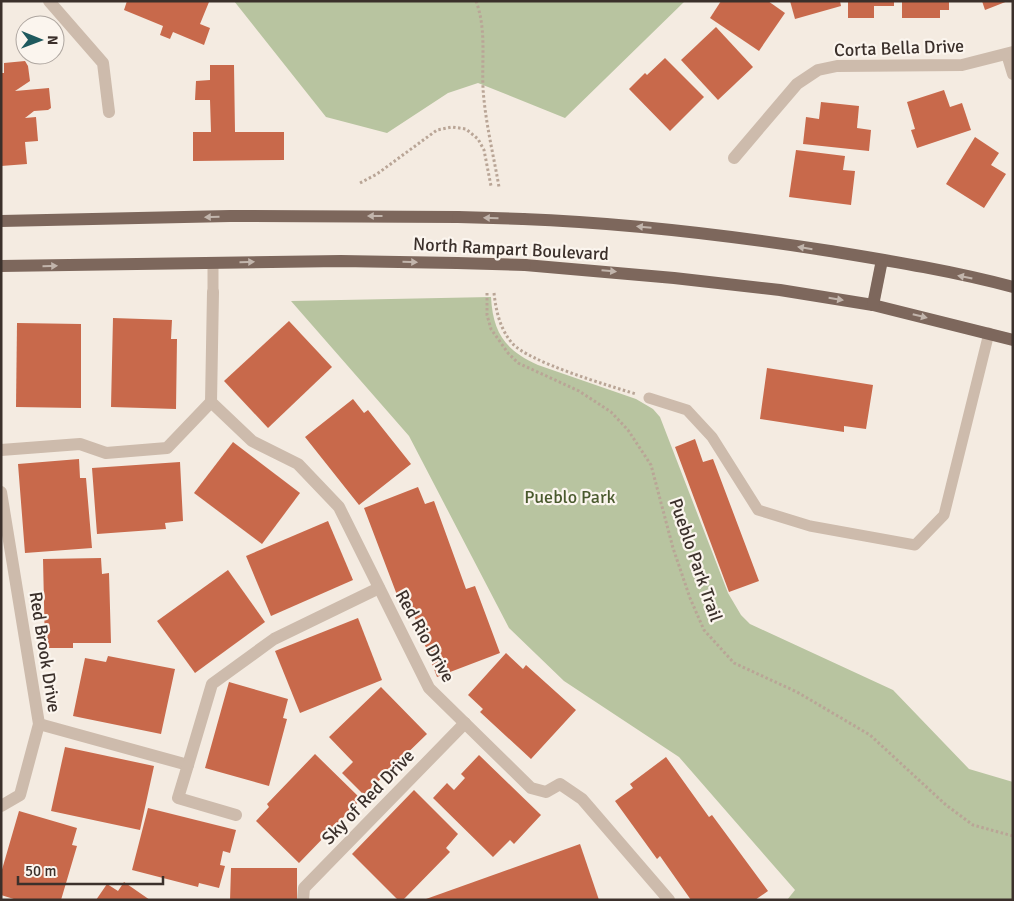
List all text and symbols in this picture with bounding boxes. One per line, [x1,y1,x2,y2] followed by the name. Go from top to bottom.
[15,15,65,65] north arrow
[44,35,61,45] text: N
[834,35,964,61] street label: Corta Bella Drive
[366,212,382,220] one-way arrow
[204,213,220,221] one-way arrow
[483,213,499,221] one-way arrow
[636,223,652,231] one-way arrow
[413,233,609,265] street label: North Rampart Boulevard
[797,243,813,251] one-way arrow
[240,258,256,266] one-way arrow
[402,258,418,266] one-way arrow
[42,261,58,269] one-way arrow
[601,268,617,276] one-way arrow
[957,272,973,280] one-way arrow
[829,295,845,303] one-way arrow
[913,313,928,321] one-way arrow
[524,486,616,508] park label: Pueblo Park
[665,495,727,625] street label: Pueblo Park Trail
[391,586,459,686] street label: Red Rio Drive
[25,590,65,714] street label: Red Brook Drive
[317,745,419,849] street label: Sky of Red Drive
[18,854,162,886] scale bar
[25,862,56,880] text: 50 m

